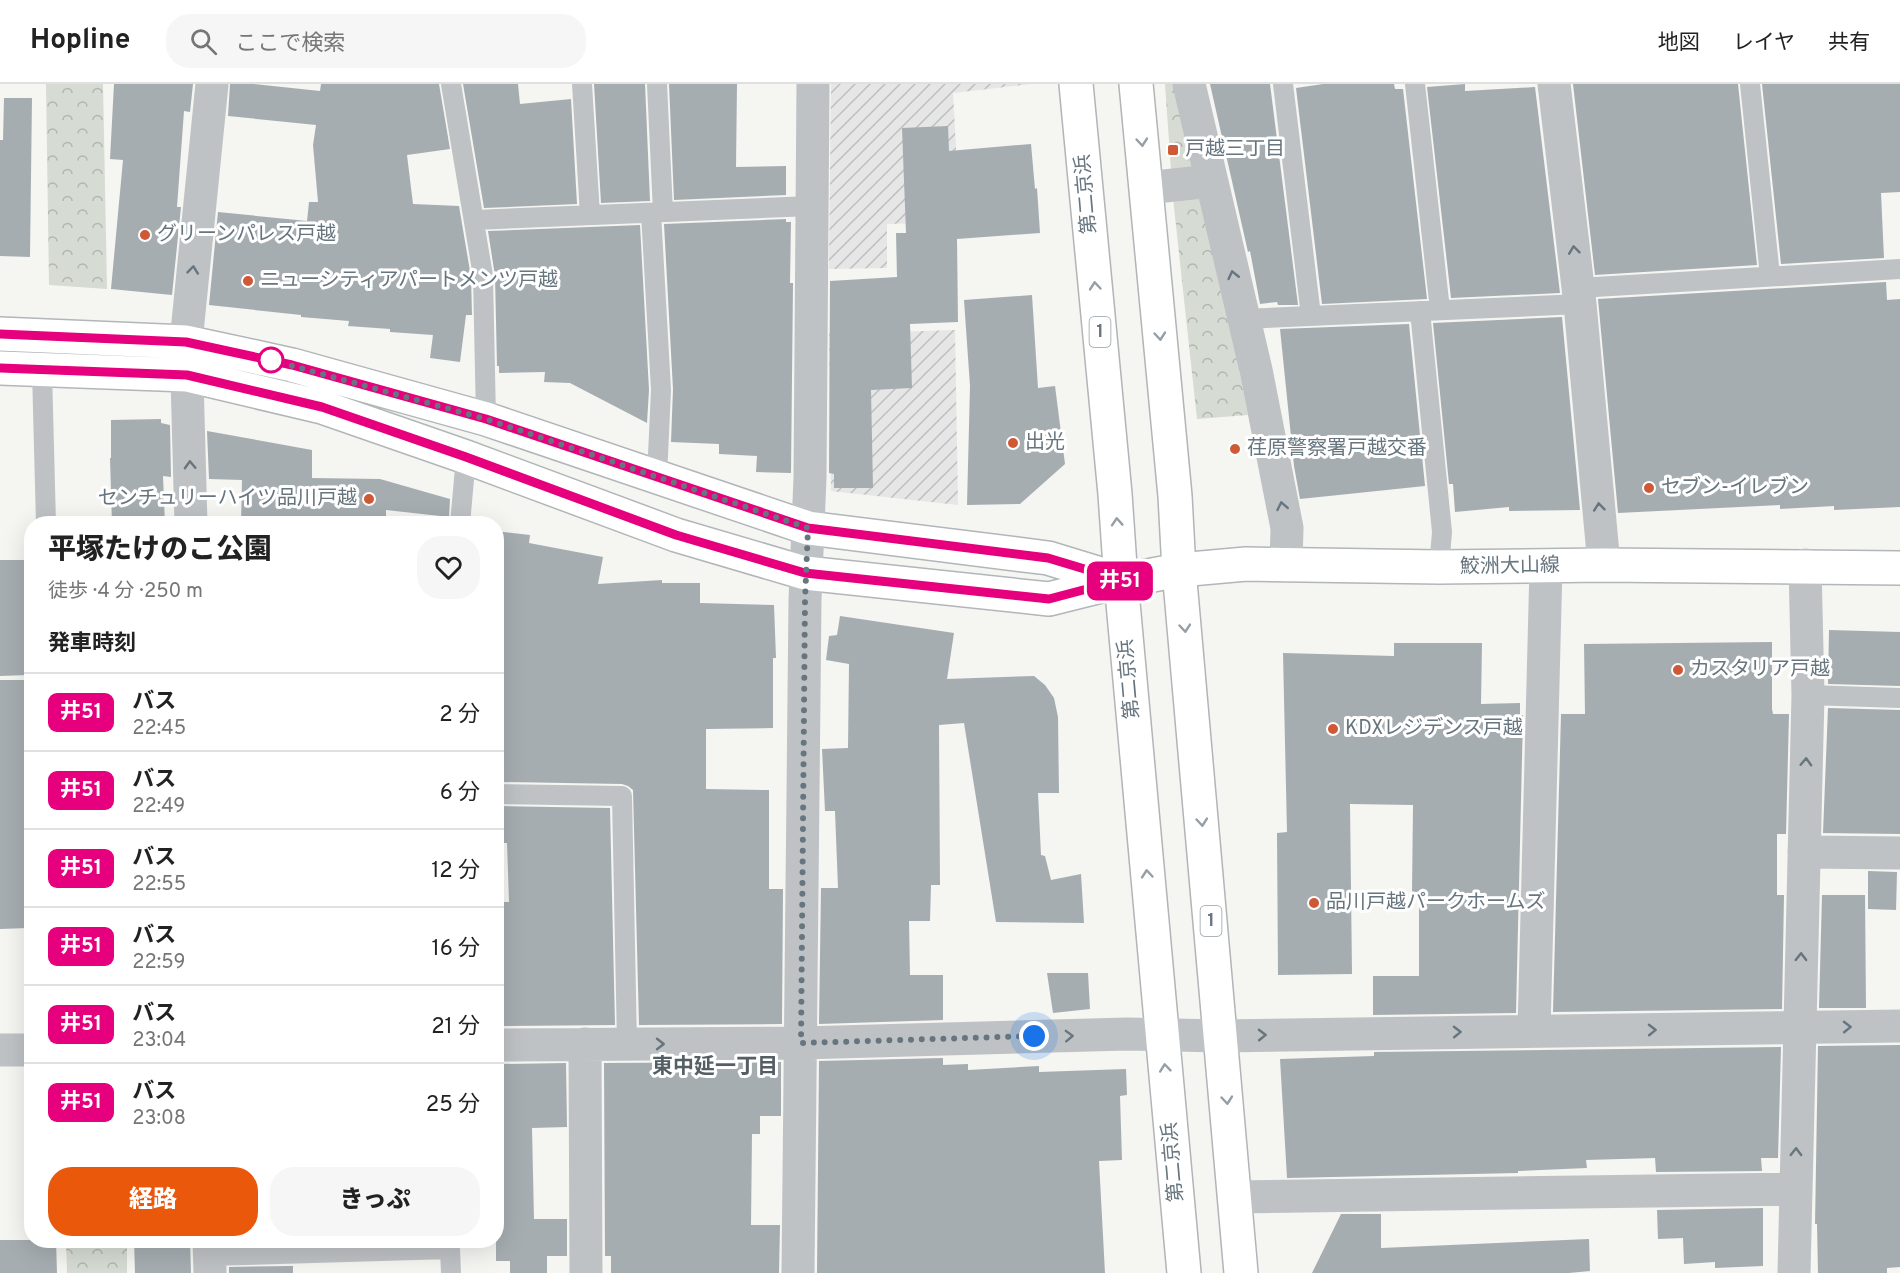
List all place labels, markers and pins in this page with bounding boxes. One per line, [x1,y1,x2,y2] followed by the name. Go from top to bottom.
[1185,137,1285,163] place label: 戸越三丁目
[1166,143,1180,157] marker: 戸越三丁目
[157,222,336,248] place label: グリーンパレス戸越
[138,228,152,242] marker: グリーンパレス戸越
[260,268,558,294] place label: ニューシティアパートメンツ戸越
[241,274,255,288] marker: ニューシティアパートメンツ戸越
[258,347,284,373] unlabelled marker
[1025,430,1065,456] place label: 出光
[1006,436,1020,450] marker: 出光
[1247,436,1427,462] place label: 荏原警察署戸越交番
[1228,442,1242,456] marker: 荏原警察署戸越交番
[1661,475,1809,501] place label: セブン-イレブン
[1642,481,1656,495] marker: セブン-イレブン
[98,486,357,512] place label: センチュリーハイツ品川戸越
[362,492,376,506] marker: センチュリーハイツ品川戸越
[1690,657,1830,683] place label: カスタリア戸越
[1671,663,1685,677] marker: カスタリア戸越
[1345,716,1523,742] place label: KDXレジデンス戸越
[1326,722,1340,736] marker: KDXレジデンス戸越
[1326,890,1545,916] place label: 品川戸越パークホームズ
[1307,896,1321,910] marker: 品川戸越パークホームズ

